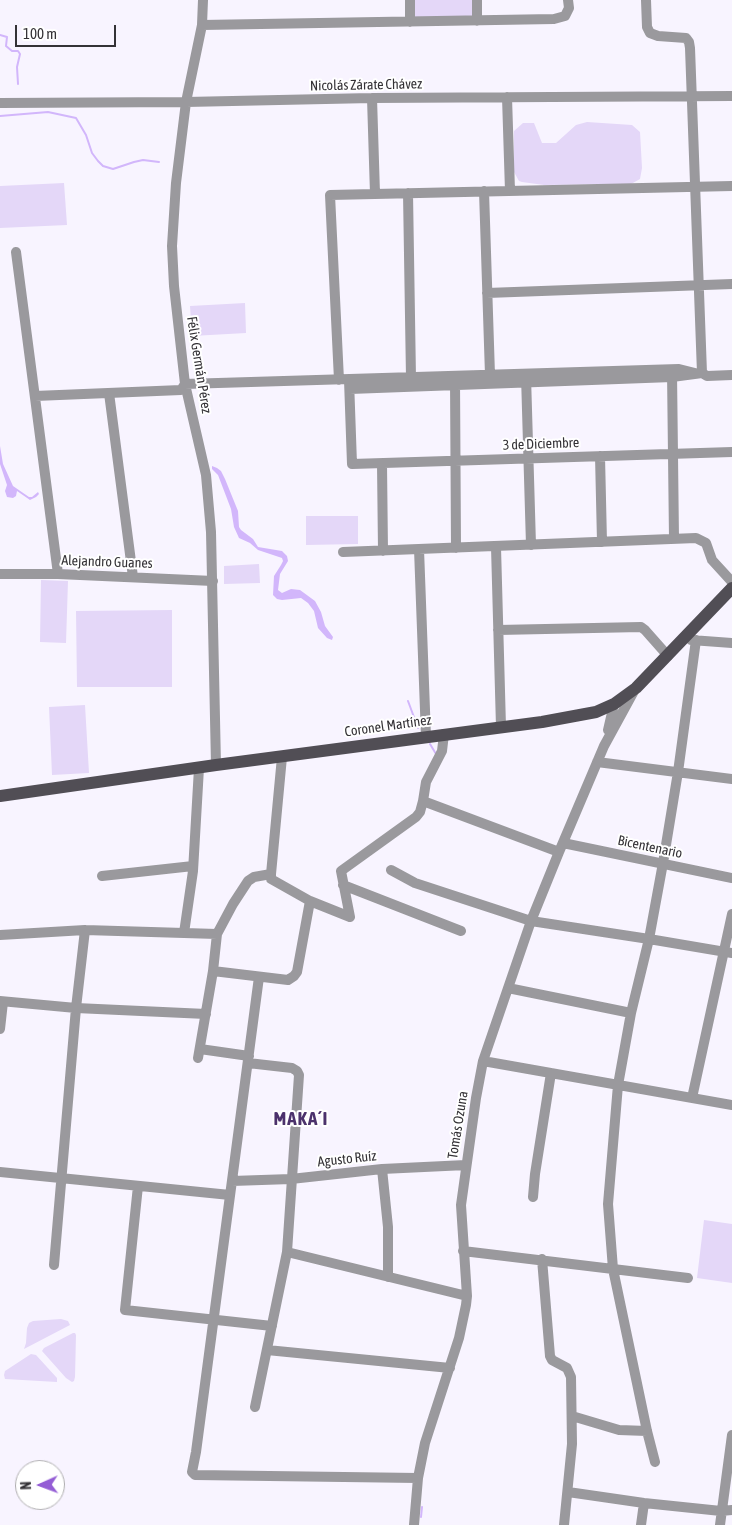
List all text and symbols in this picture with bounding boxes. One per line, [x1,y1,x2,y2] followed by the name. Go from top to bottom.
[18,15,119,47] scale bar
[23,25,57,42] text: 100 m
[310,76,422,94] street label: Nicolás Zárate Chávez
[183,315,215,415] street label: Félix Germán Pérez
[503,434,579,454] street label: 3 de Diciembre
[61,552,153,572] street label: Alejandro Guanes
[343,712,433,740] street label: Coronel Martínez
[616,832,684,862] street label: Bicentenario
[444,1090,472,1160] street label: Tomás Ozuna
[273,1108,329,1130] district label: MAKA´I
[317,1148,377,1170] street label: Agusto Ruíz
[15,1460,65,1510] north arrow
[18,1481,34,1490] text: N

